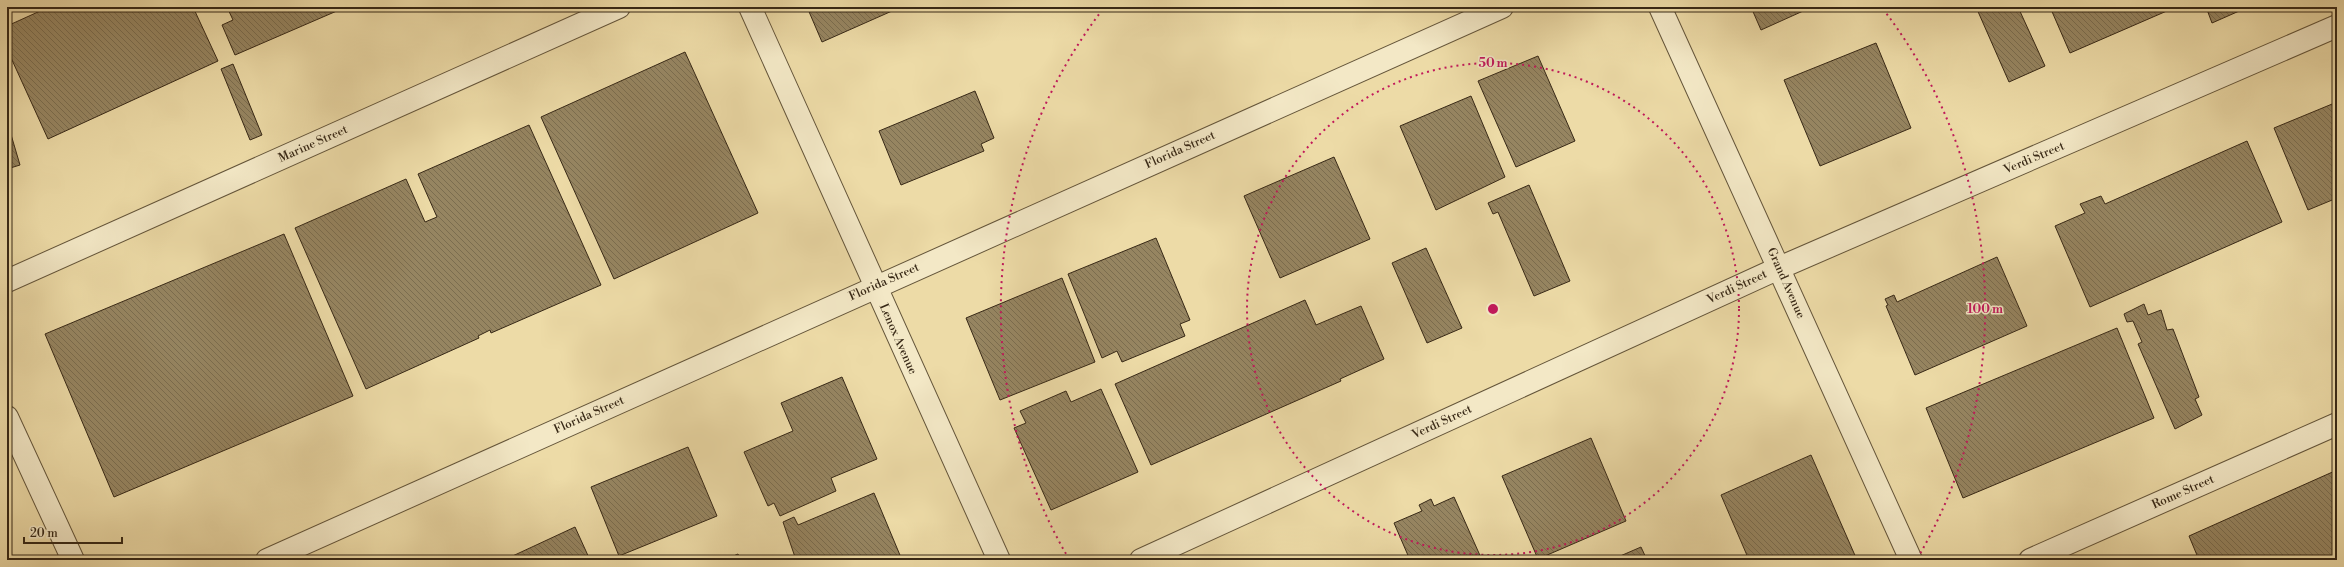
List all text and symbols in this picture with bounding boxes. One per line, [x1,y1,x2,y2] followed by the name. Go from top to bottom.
[1478,56,1508,71] text: 50 m
[276,122,351,166] street label: Marine Street
[1142,127,1218,172] street label: Florida Street
[2000,138,2067,178] street label: Verdi Street
[1764,245,1808,321] street label: Grand Avenue
[846,259,922,304] street label: Florida Street
[1704,266,1770,308] street label: Verdi Street
[876,301,920,377] street label: Lenox Avenue
[1486,302,1500,316] centre of rings
[1967,302,2003,317] text: 100 m
[551,392,627,437] street label: Florida Street
[1409,401,1475,443] street label: Verdi Street
[2150,471,2217,512] street label: Rome Street
[24,519,122,545] scale bar
[30,526,58,541] text: 20 m

